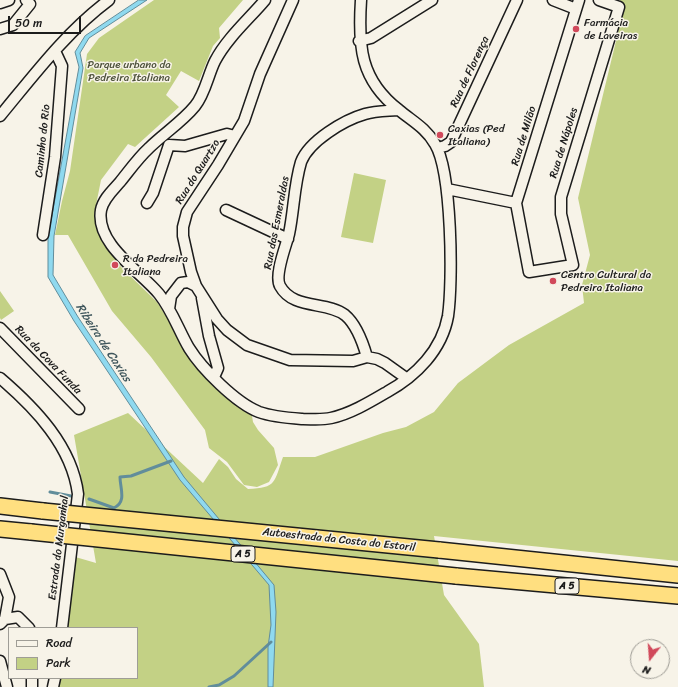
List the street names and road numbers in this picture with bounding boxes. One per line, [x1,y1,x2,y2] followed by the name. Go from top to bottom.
[448,34,492,110] street label: Rua de Florença
[33,104,53,178] street label: Caminho do Rio
[509,105,539,167] street label: Rua de Milão
[547,106,581,180] street label: Rua de Nápoles
[173,137,223,207] street label: Rua do Quartzo
[262,175,292,271] street label: Rua das Esmeraldas
[12,323,84,397] street label: Rua da Cova Funda
[46,495,72,601] street label: Estrada do Murganhal
[262,525,416,555] street label: Autoestrada da Costa do Estoril
[231,546,255,562] road number: A 5
[555,578,579,594] road number: A 5

